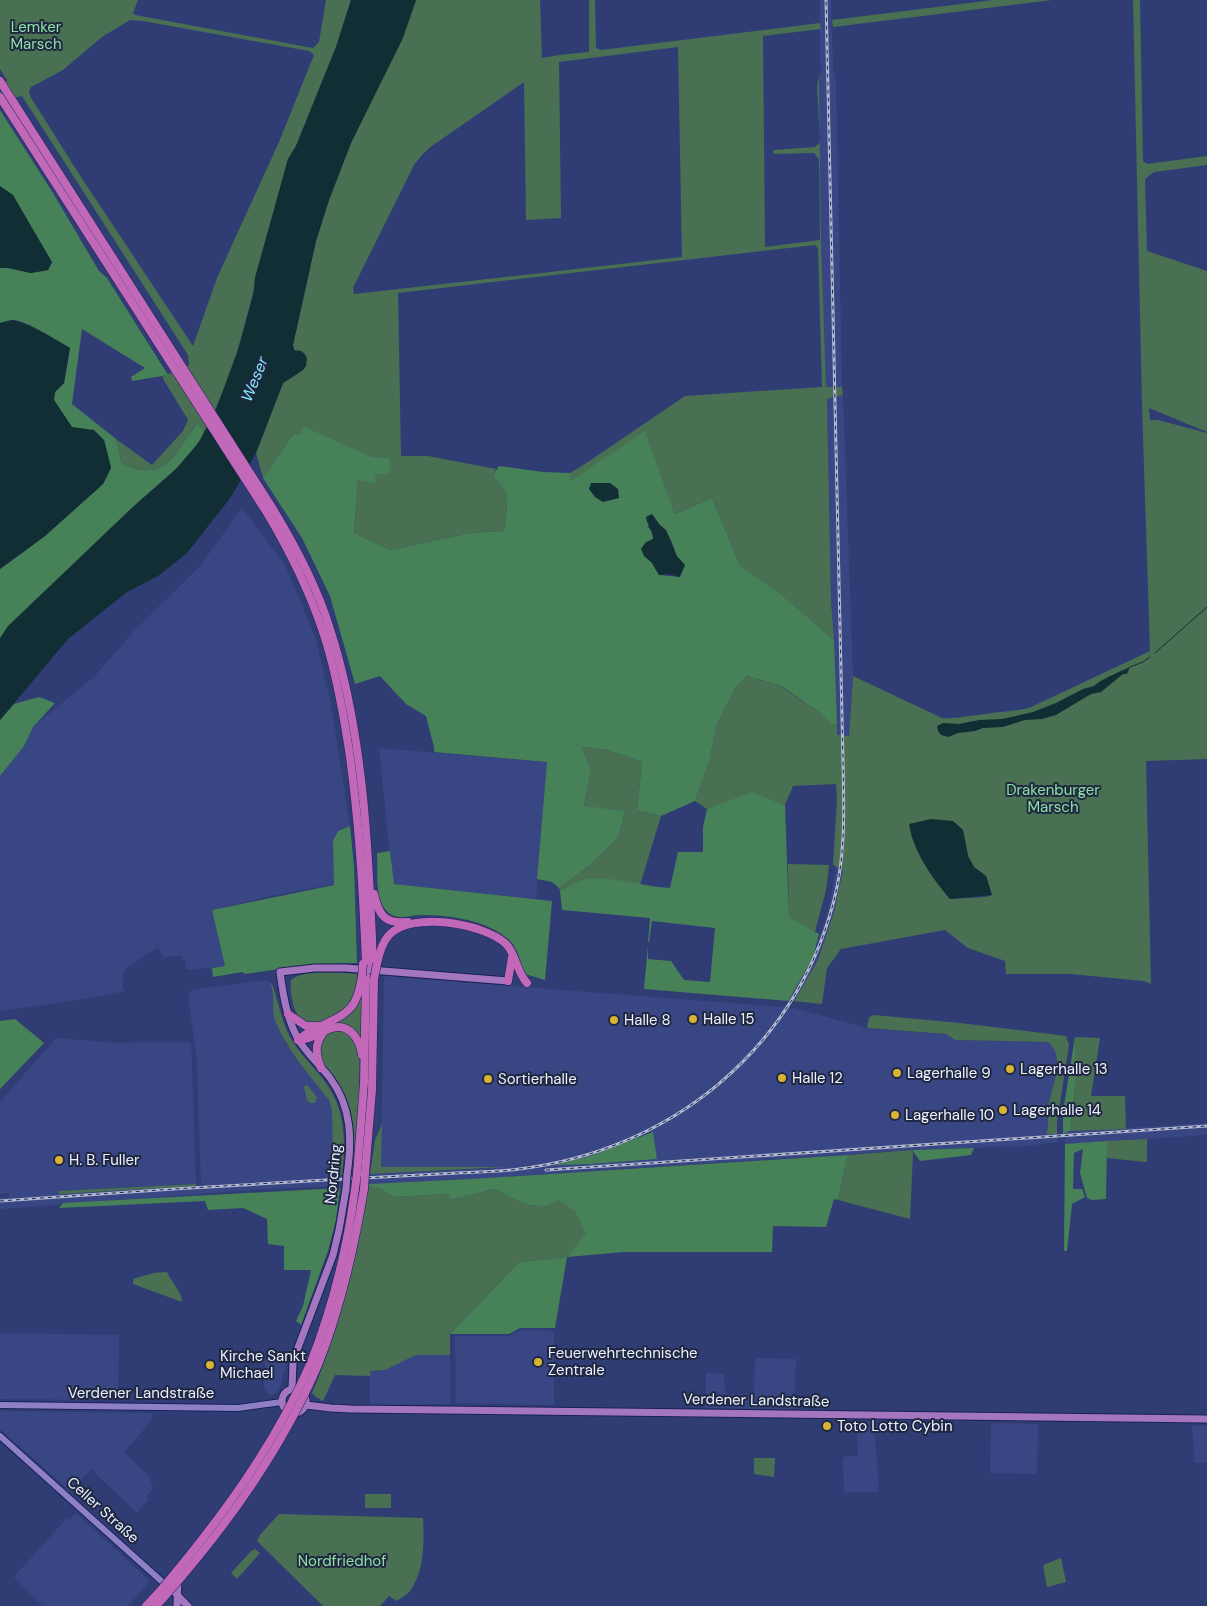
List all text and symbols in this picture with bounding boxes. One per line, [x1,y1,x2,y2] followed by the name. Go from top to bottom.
[10,17,62,54] park label: Lemker Marsch
[236,353,273,405] water label: Weser
[1006,780,1100,817] park label: Drakenburger Marsch
[703,1009,754,1029] place label: Halle 15
[624,1010,671,1030] place label: Halle 8
[687,1013,699,1025] marker: Halle 15
[608,1014,620,1026] marker: Halle 8
[1020,1059,1108,1079] place label: Lagerhalle 13
[907,1063,991,1083] place label: Lagerhalle 9
[1004,1063,1016,1075] marker: Lagerhalle 13
[891,1067,903,1079] marker: Lagerhalle 9
[792,1068,843,1088] place label: Halle 12
[498,1069,577,1089] place label: Sortierhalle
[776,1072,788,1084] marker: Halle 12
[482,1073,494,1085] marker: Sortierhalle
[1013,1100,1101,1120] place label: Lagerhalle 14
[997,1104,1009,1116] marker: Lagerhalle 14
[905,1105,994,1125] place label: Lagerhalle 10
[889,1109,901,1121] marker: Lagerhalle 10
[320,1143,346,1205] street label: Nordring
[69,1150,140,1170] place label: H. B. Fuller
[53,1154,65,1166] marker: H. B. Fuller
[548,1343,698,1380] place label: Feuerwehrtechnische Zentrale
[220,1346,306,1383] place label: Kirche Sankt Michael
[532,1356,544,1368] marker: Feuerwehrtechnische Zentrale
[204,1359,216,1371] marker: Kirche Sankt Michael
[68,1383,214,1403] street label: Verdener Landstraße
[683,1389,829,1411] street label: Verdener Landstraße
[837,1416,953,1436] place label: Toto Lotto Cybin
[821,1420,833,1432] marker: Toto Lotto Cybin
[63,1472,143,1548] street label: Celler Straße
[298,1551,386,1571] park label: Nordfriedhof

